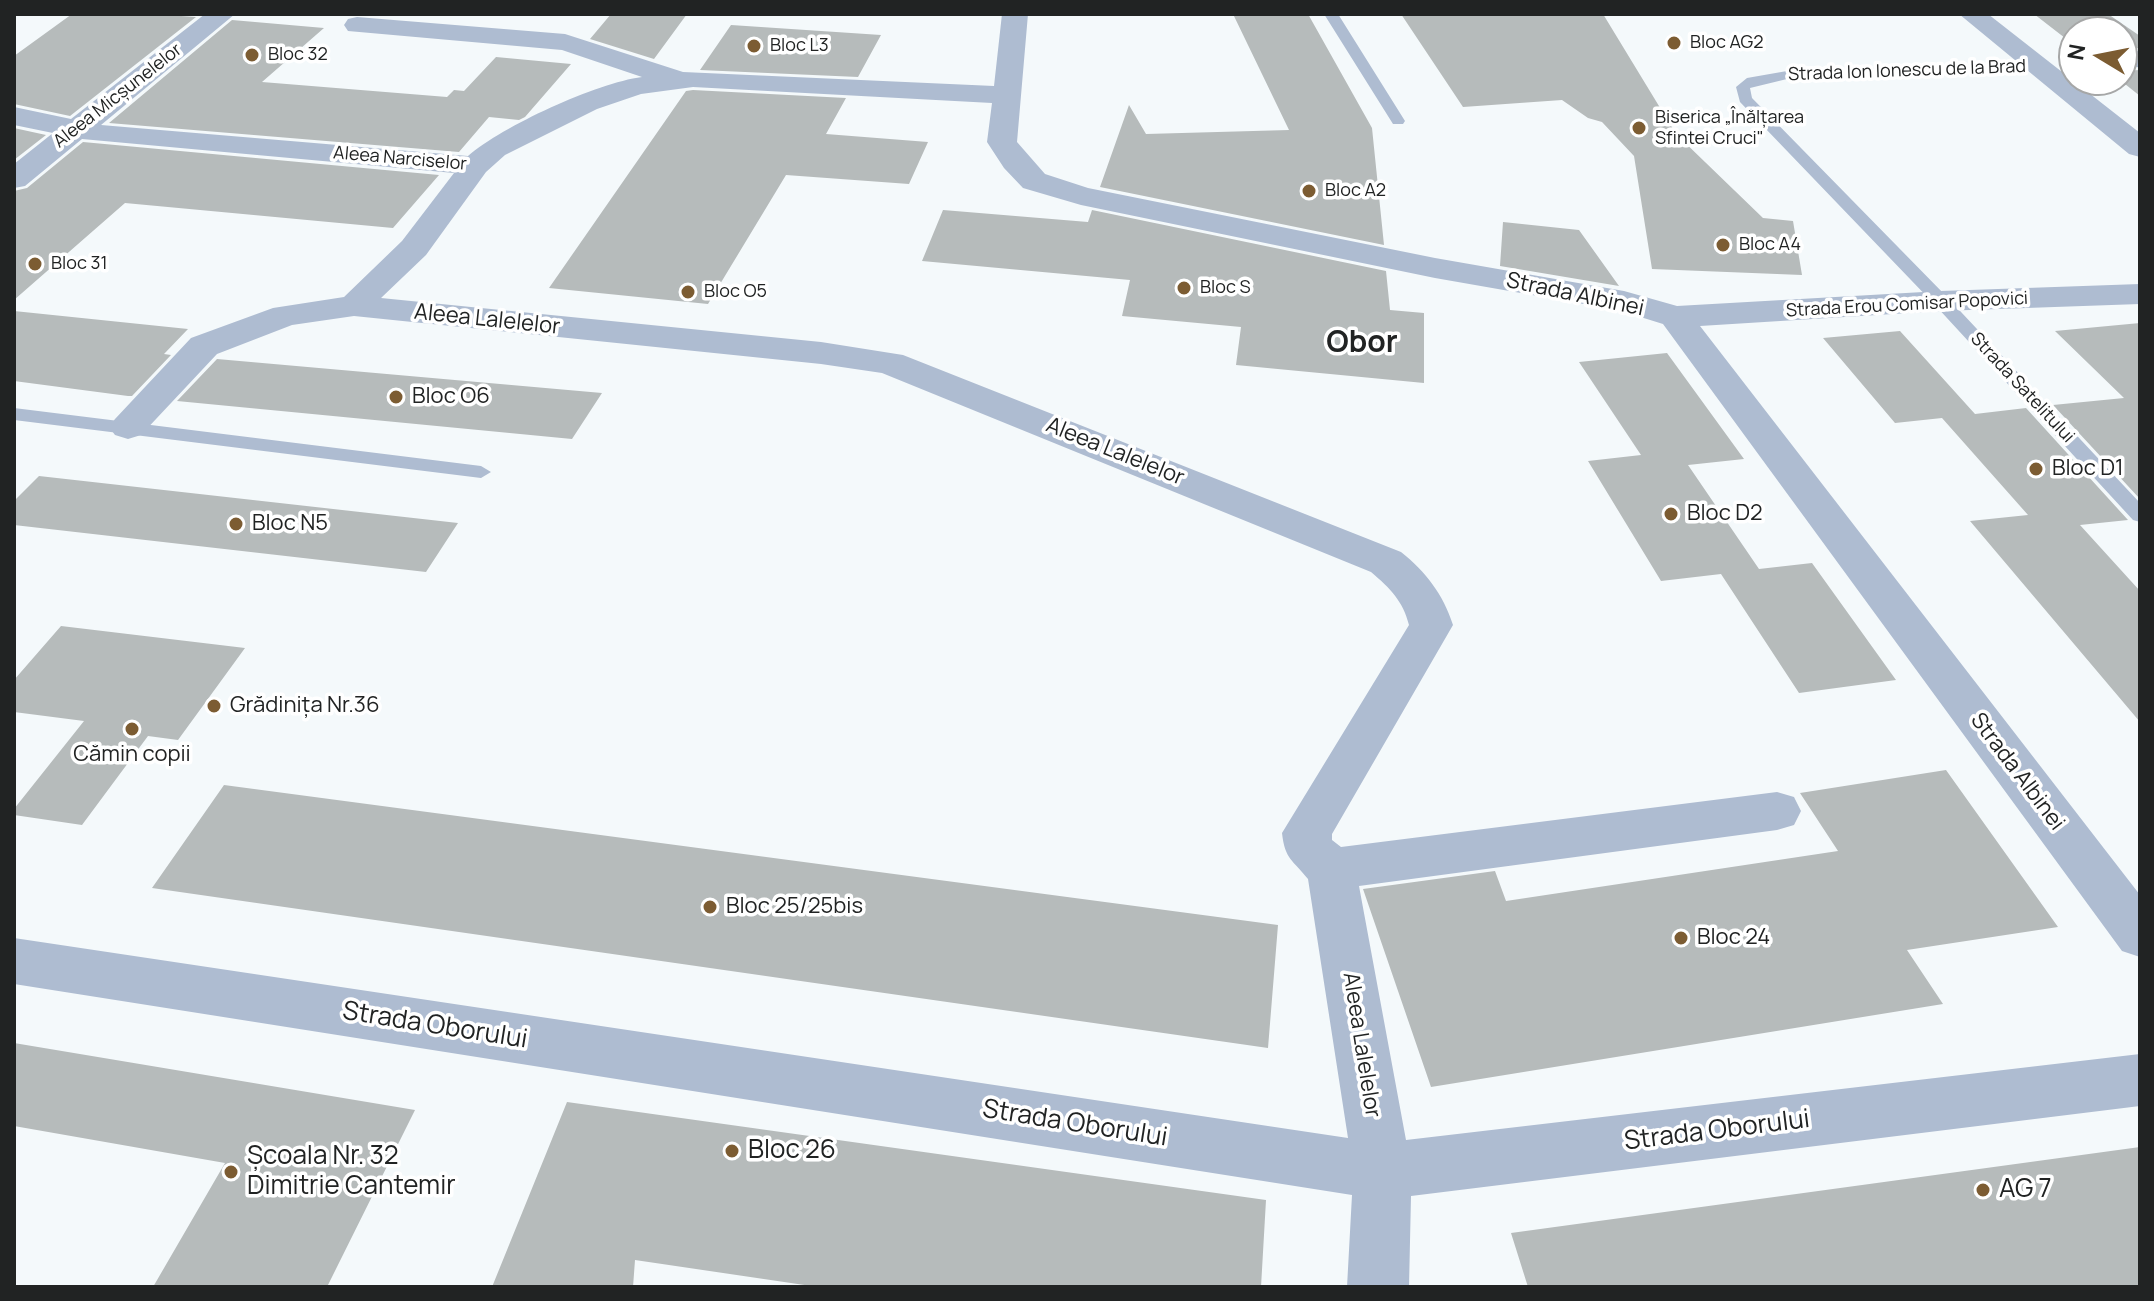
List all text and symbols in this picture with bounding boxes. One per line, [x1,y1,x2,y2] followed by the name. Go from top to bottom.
[2058,16,2138,96] north arrow
[1690,32,1763,54] place label: Bloc AG2
[1665,34,1683,52] marker: Bloc AG2
[770,35,829,57] place label: Bloc L3
[745,37,763,55] marker: Bloc L3
[50,39,186,153] street label: Aleea Micșunelelor
[2060,42,2092,63] text: N
[268,44,328,66] place label: Bloc 32
[243,46,261,64] marker: Bloc 32
[1788,56,2026,86] street label: Strada Ion Ionescu de la Brad
[1655,107,1804,150] place label: Biserica „Înălțarea Sfintei Cruci"
[1630,119,1648,137] marker: Biserica „Înălțarea Sfintei Cruci"
[332,142,468,176] street label: Aleea Narciselor
[1325,180,1386,202] place label: Bloc A2
[1300,182,1318,200] marker: Bloc A2
[1739,234,1801,256] place label: Bloc A4
[1714,236,1732,254] marker: Bloc A4
[51,253,107,275] place label: Bloc 31
[26,255,44,273] marker: Bloc 31
[1504,268,1646,322] street label: Strada Albinei
[1200,277,1251,299] place label: Bloc S
[1175,279,1193,297] marker: Bloc S
[704,281,767,303] place label: Bloc O5
[679,283,697,301] marker: Bloc O5
[1785,288,2029,322] street label: Strada Erou Comisar Popovici
[413,299,561,341] street label: Aleea Lalelelor
[1326,326,1398,362] district label: Obor
[1965,329,2079,447] street label: Strada Satelitului
[412,384,490,410] place label: Bloc O6
[387,388,405,406] marker: Bloc O6
[1042,412,1188,492] street label: Aleea Lalelelor
[2052,456,2124,482] place label: Bloc D1
[2027,460,2045,478] marker: Bloc D1
[1687,501,1763,527] place label: Bloc D2
[1662,505,1680,523] marker: Bloc D2
[252,511,328,537] place label: Bloc N5
[227,515,245,533] marker: Bloc N5
[230,693,380,719] place label: Grădinița Nr.36
[205,697,223,715] marker: Grădinița Nr.36
[1964,708,2070,836] street label: Strada Albinei
[123,720,141,738] marker: Cămin copii
[73,742,191,768] place label: Cămin copii
[726,894,863,920] place label: Bloc 25/25bis
[701,898,719,916] marker: Bloc 25/25bis
[1697,925,1770,951] place label: Bloc 24
[1672,929,1690,947] marker: Bloc 24
[1336,970,1386,1120] street label: Aleea Lalelelor
[340,996,530,1056] street label: Strada Oborului
[980,1094,1170,1154] street label: Strada Oborului
[1622,1104,1812,1158] street label: Strada Oborului
[748,1135,836,1167] place label: Bloc 26
[247,1141,456,1202] place label: Școala Nr. 32 Dimitrie Cantemir
[723,1142,741,1160] marker: Bloc 26
[222,1163,240,1181] marker: Școala Nr. 32 Dimitrie Cantemir
[1999,1174,2052,1206] place label: AG 7
[1974,1181,1992,1199] marker: AG 7

